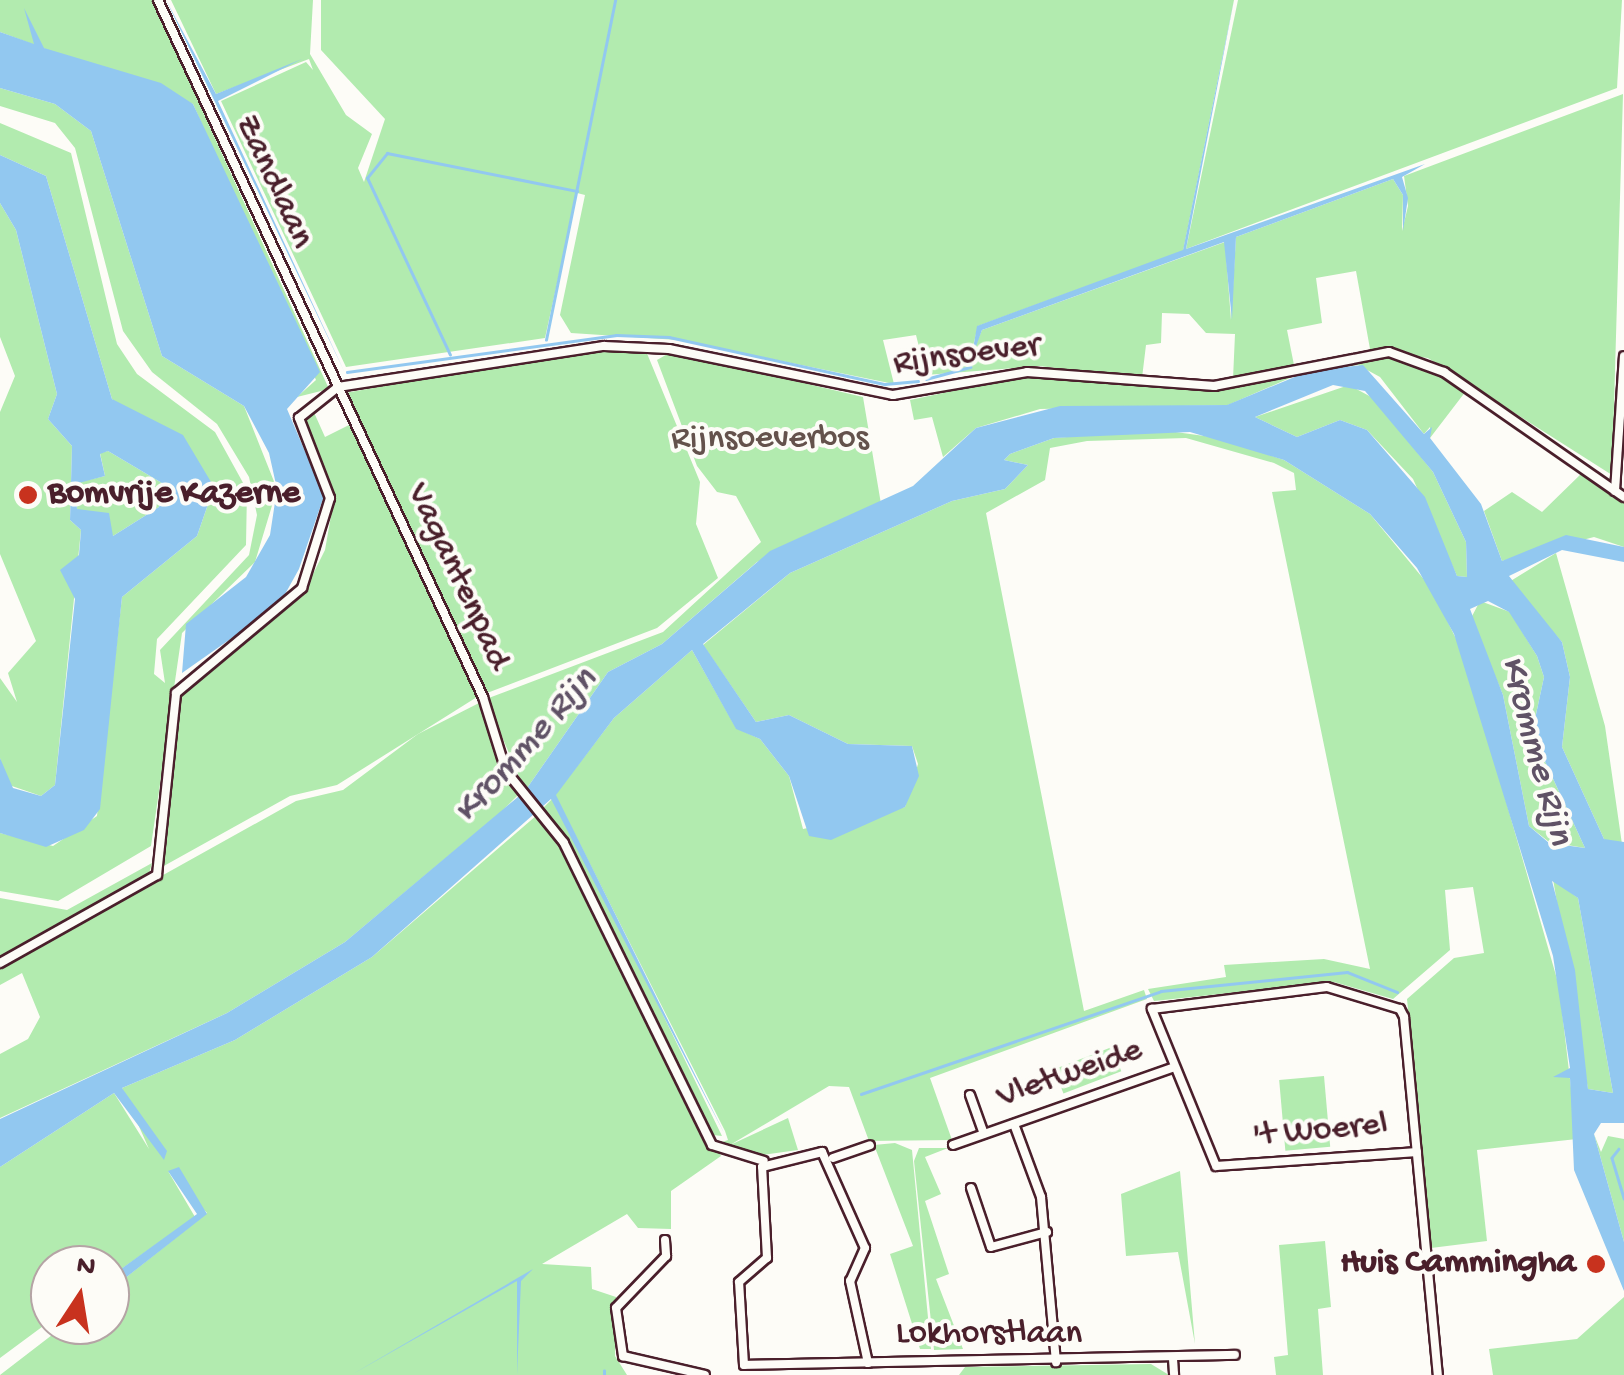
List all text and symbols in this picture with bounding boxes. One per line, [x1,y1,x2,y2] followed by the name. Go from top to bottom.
[224,109,322,255] street label: Zandlaan
[891,326,1043,386] street label: Rijnsoever
[671,419,869,461] park label: Rijnsoeverbos
[48,474,300,516] place label: Bomvrije Kazerne
[395,477,519,677] street label: Vagantenpad
[17,484,39,506] marker: Bomvrije Kazerne
[1487,651,1581,851] water label: Kromme Rijn
[445,660,609,834] water label: Kromme Rijn
[992,1031,1148,1119] street label: Vletweide
[1251,1105,1389,1159] street label: 't Woerel
[1340,1243,1576,1285] place label: Huis Cammingha
[30,1245,130,1345] north arrow
[74,1249,98,1285] text: N
[1585,1253,1607,1275] marker: Huis Cammingha
[896,1314,1082,1356] street label: Lokhorstlaan

